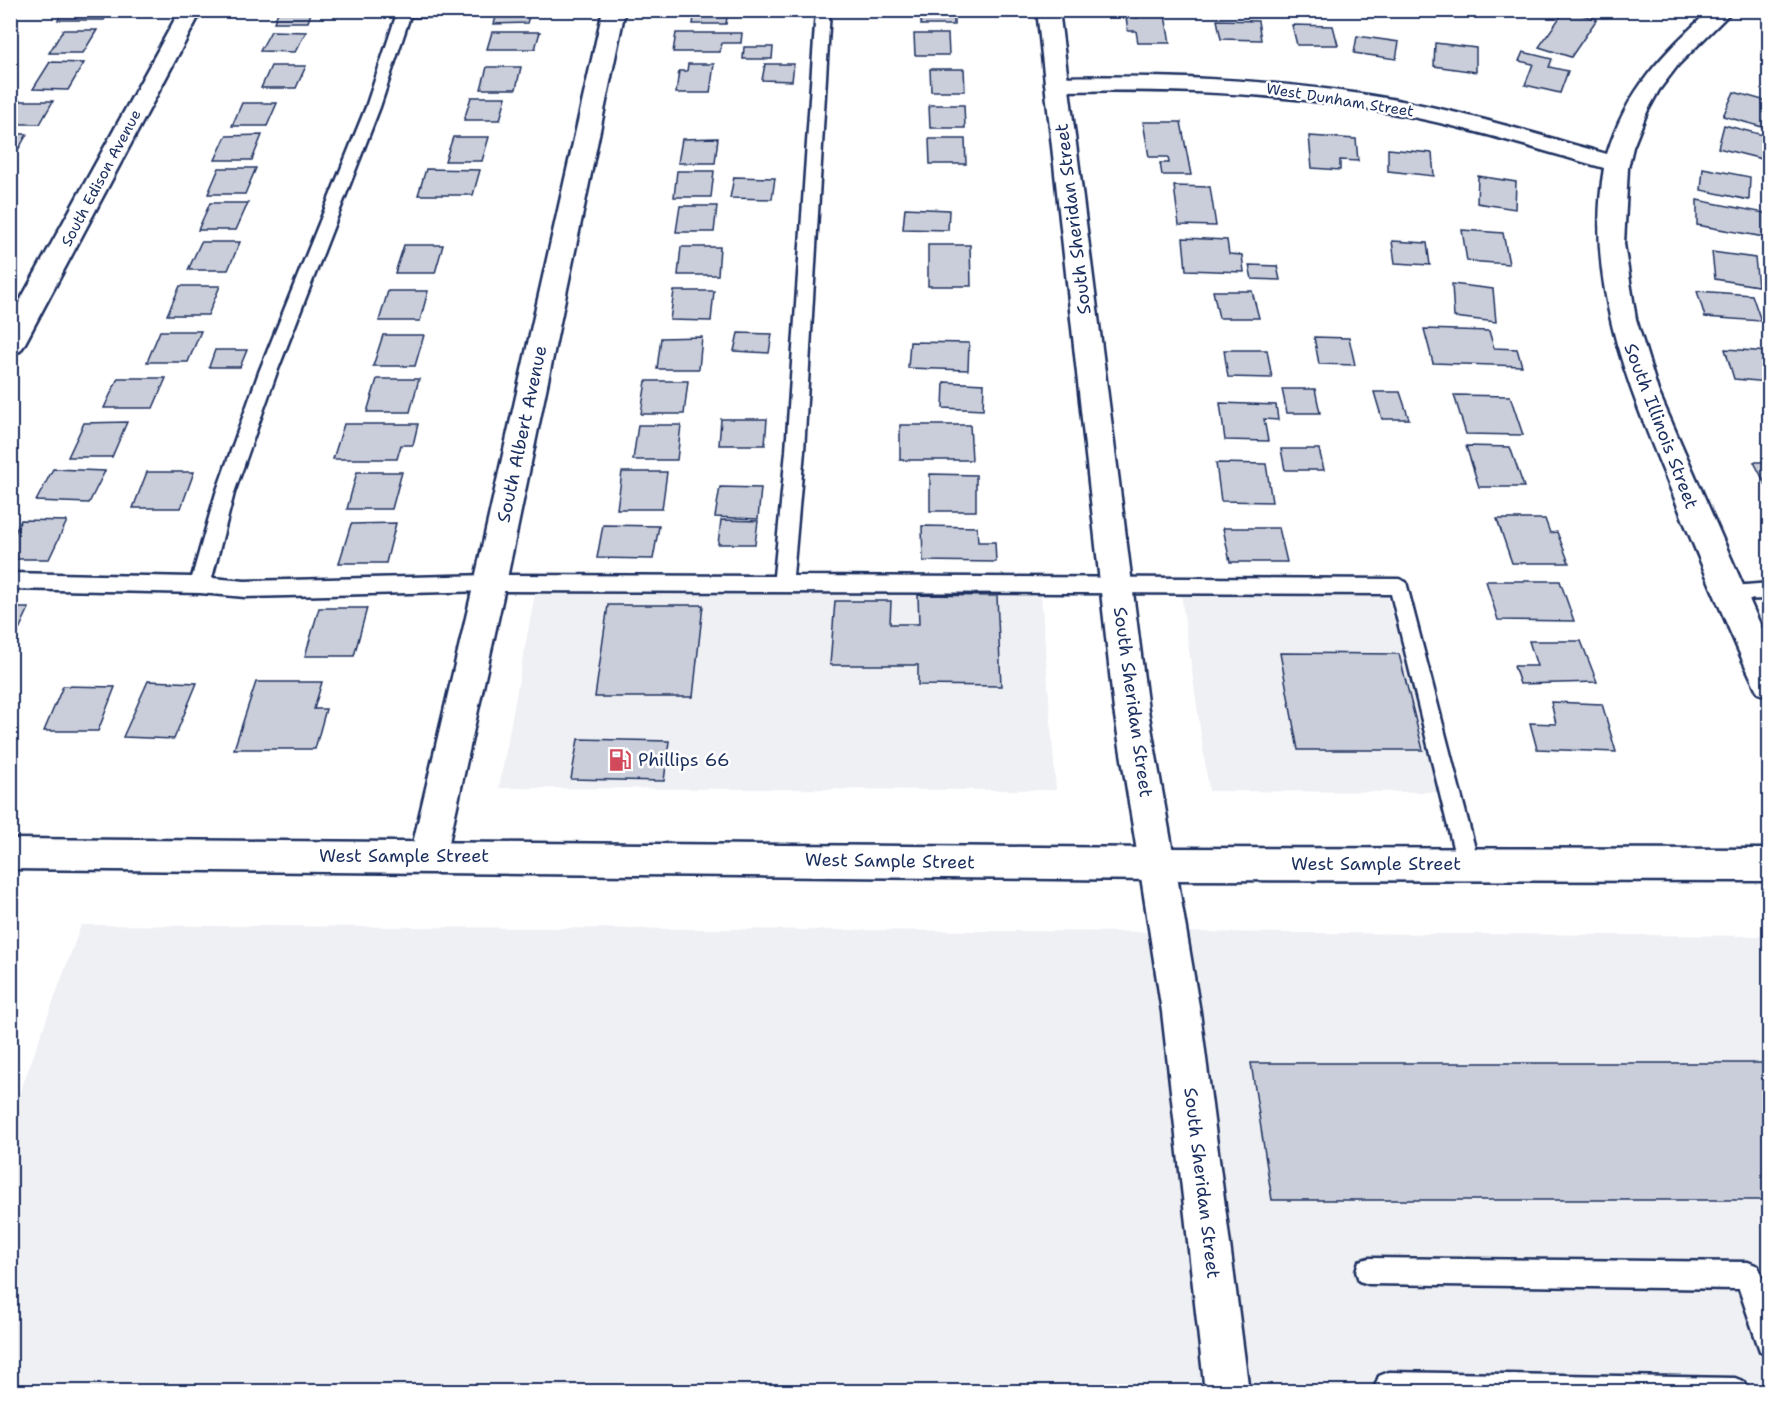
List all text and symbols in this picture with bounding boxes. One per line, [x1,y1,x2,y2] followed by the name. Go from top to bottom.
[1265,78,1415,122] street label: West Dunham Street
[56,106,146,250] street label: South Edison Avenue
[1049,122,1097,316] street label: South Sheridan Street
[1618,340,1704,512] street label: South Illinois Street
[492,343,552,525] street label: South Albert Avenue
[1108,605,1158,799] street label: South Sheridan Street
[607,747,633,773] fuel station icon: Phillips 66
[638,748,730,772] place label: Phillips 66
[319,844,489,868] street label: West Sample Street
[805,848,975,874] street label: West Sample Street
[1291,852,1461,876] street label: West Sample Street
[1178,1086,1226,1280] street label: South Sheridan Street

